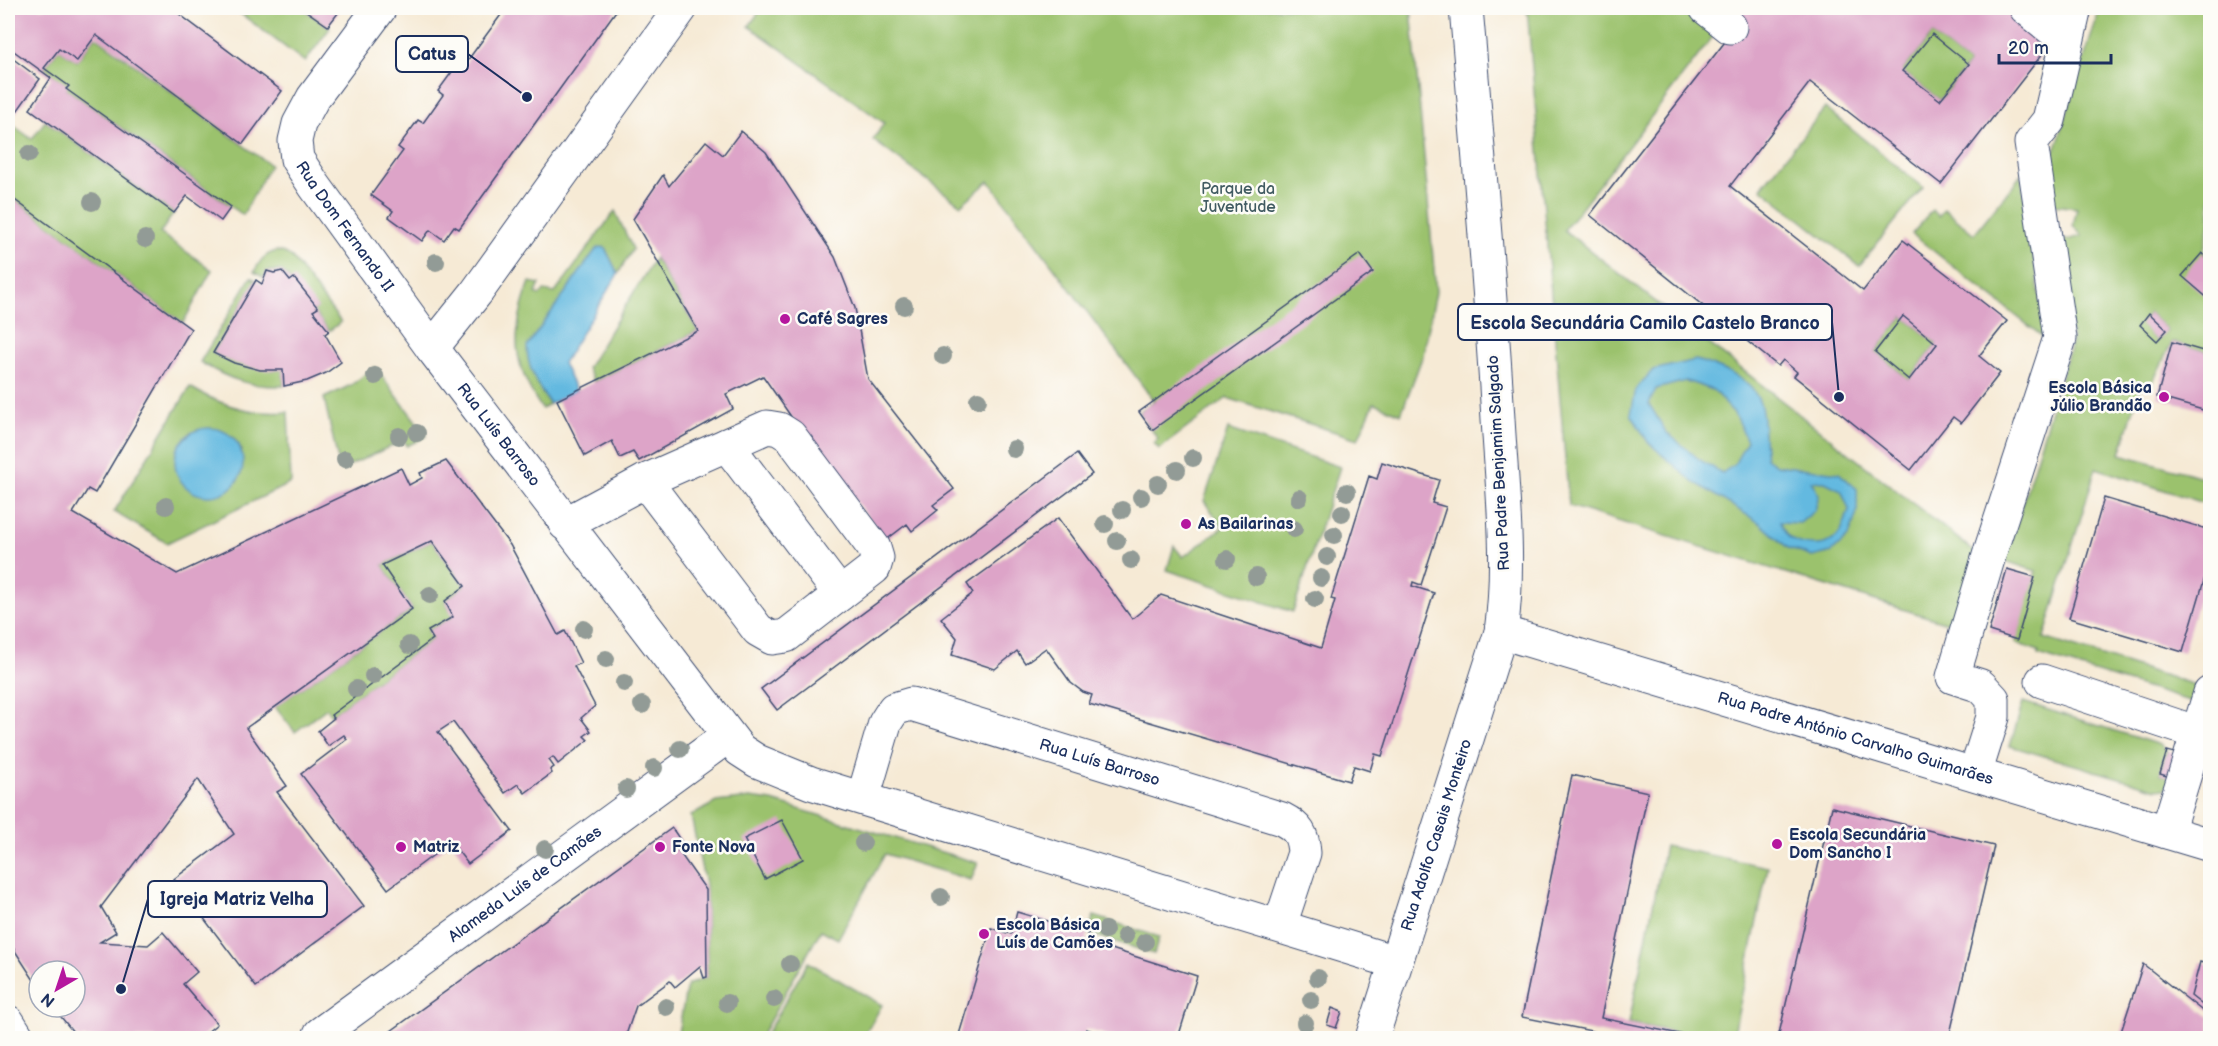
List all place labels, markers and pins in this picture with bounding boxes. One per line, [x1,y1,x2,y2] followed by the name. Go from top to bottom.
[396,36,468,72] callout: Catus
[1458,304,1832,340] callout: Escola Secundária Camilo Castelo Branco
[797,310,888,329] place label: Café Sagres
[778,312,792,326] marker: Café Sagres
[2048,379,2152,416] place label: Escola Básica Júlio Brandão
[2157,390,2171,404] marker: Escola Básica Júlio Brandão
[1197,515,1293,534] place label: As Bailarinas
[1179,517,1193,531] marker: As Bailarinas
[1789,826,1926,863] place label: Escola Secundária Dom Sancho I
[1770,837,1784,851] marker: Escola Secundária Dom Sancho I
[413,838,460,857] place label: Matriz
[672,838,755,857] place label: Fonte Nova
[394,840,408,854] marker: Matriz
[653,840,667,854] marker: Fonte Nova
[148,881,327,917] callout: Igreja Matriz Velha
[996,916,1113,953] place label: Escola Básica Luís de Camões
[977,927,991,941] marker: Escola Básica Luís de Camões

